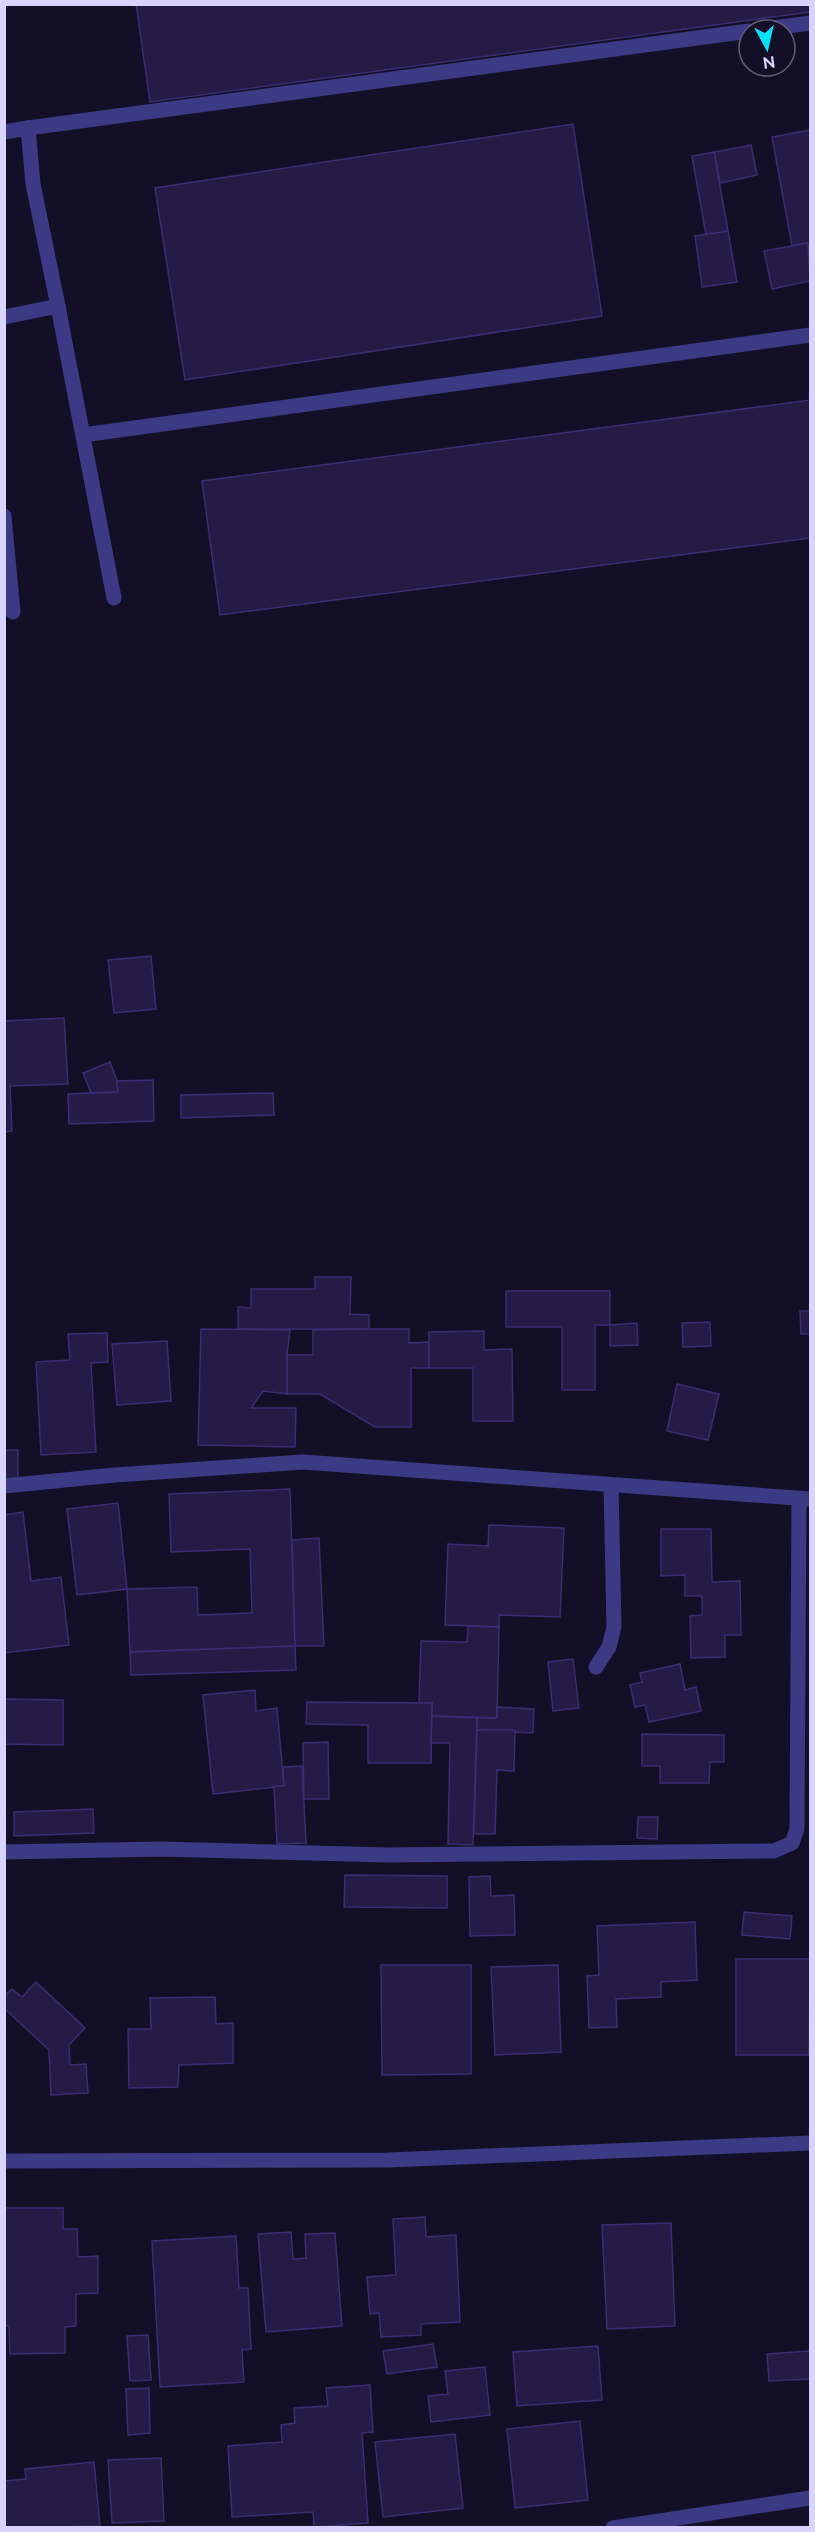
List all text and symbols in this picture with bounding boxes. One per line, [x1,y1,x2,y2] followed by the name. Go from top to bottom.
[737,18,797,78] north arrow
[762,52,776,73] text: N

